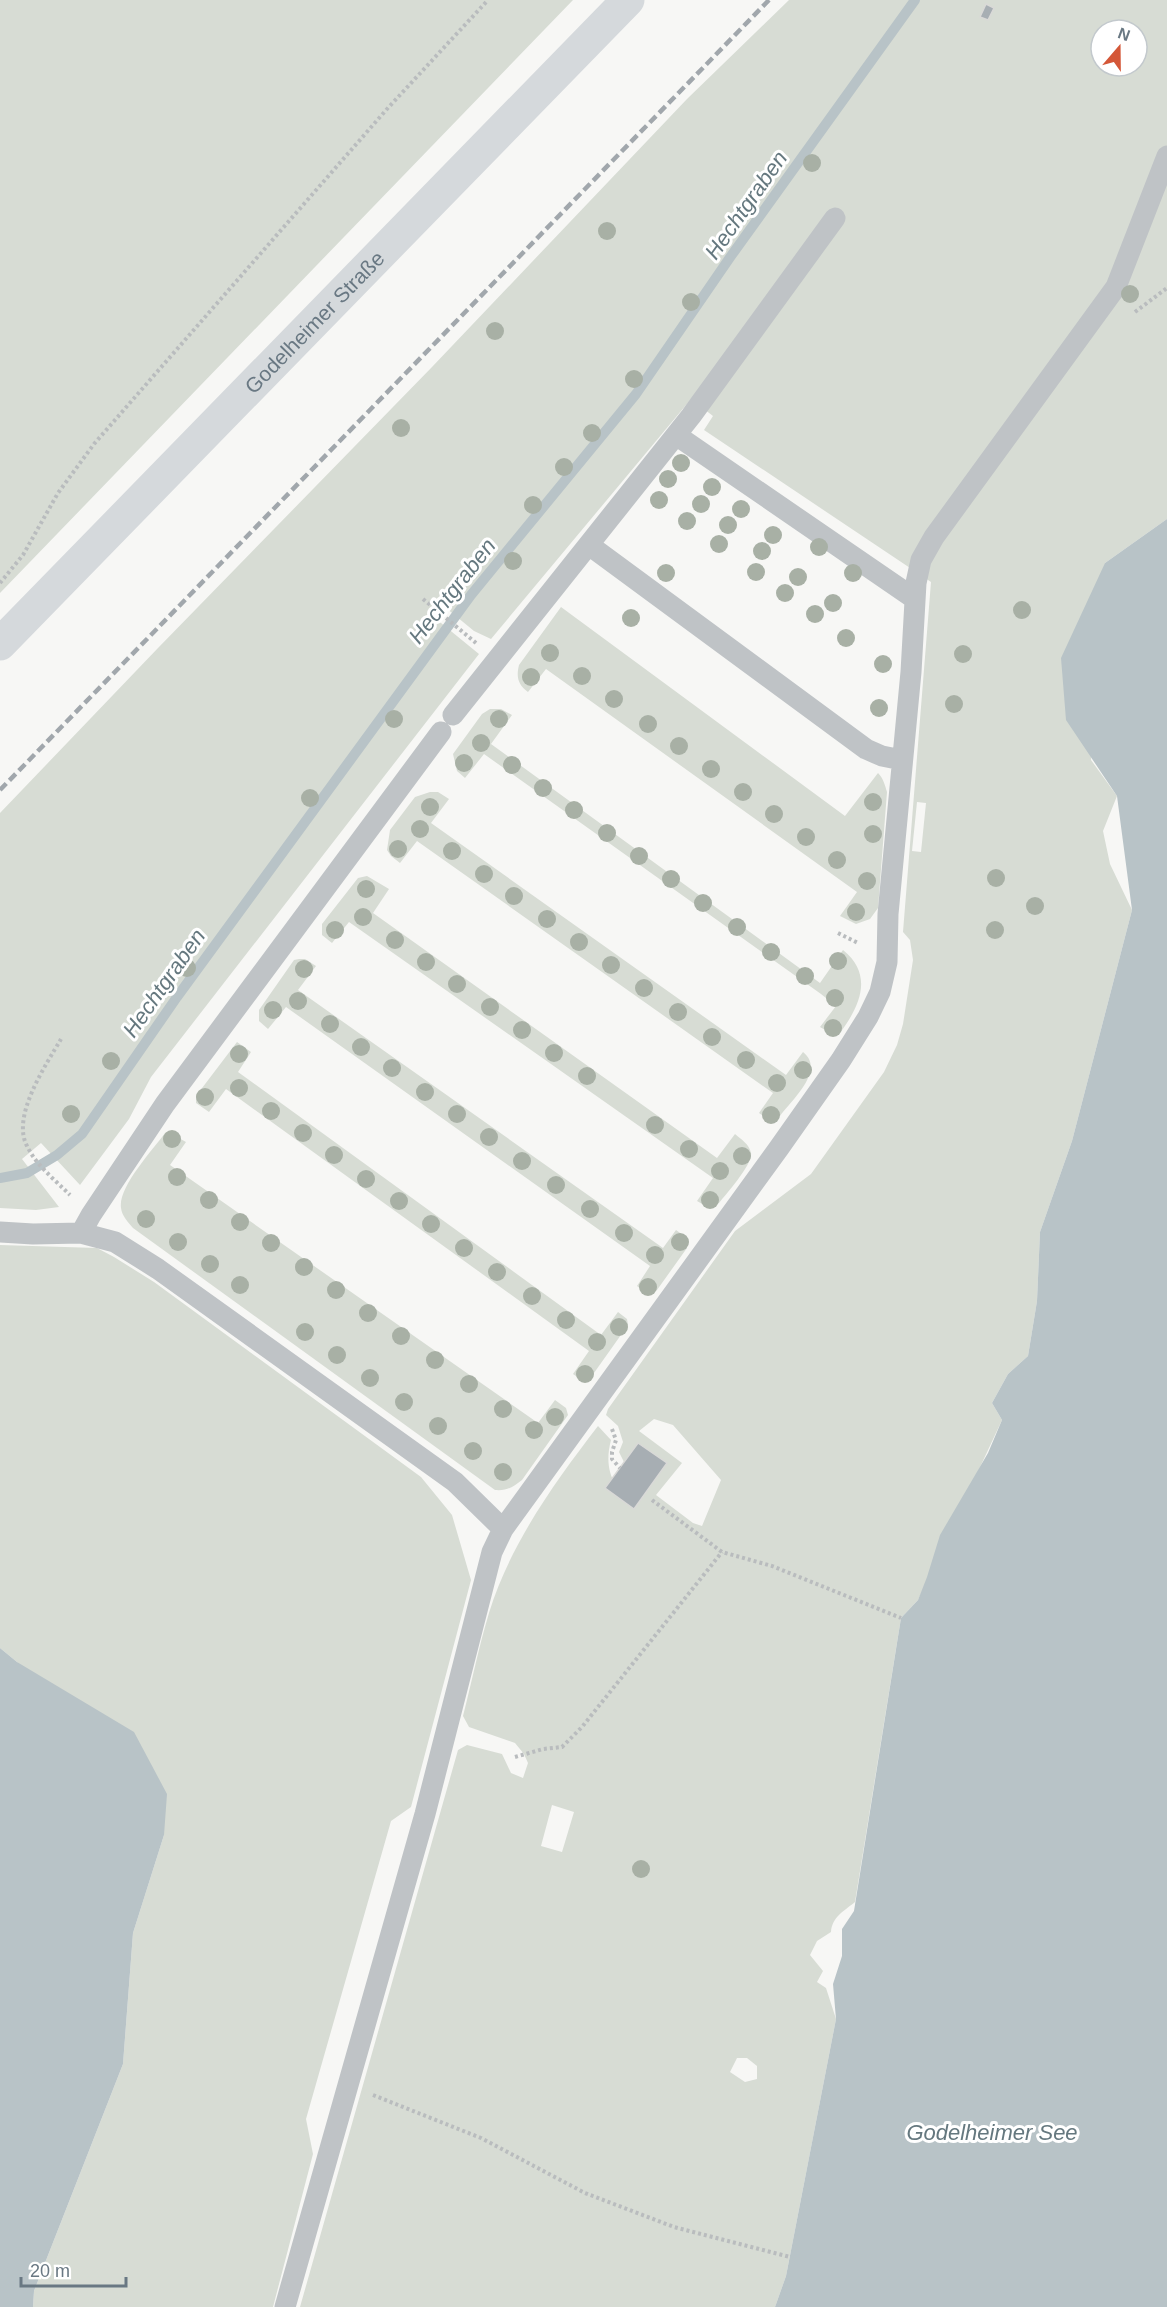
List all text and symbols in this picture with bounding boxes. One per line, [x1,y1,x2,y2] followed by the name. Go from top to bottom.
[1089,18,1149,78] north arrow
[1116,24,1132,44] text: N
[700,146,792,264] water label: Hechtgraben
[240,246,388,398] street label: Godelheimer Straße
[403,534,501,648] water label: Hechtgraben
[118,924,210,1042] water label: Hechtgraben
[906,2120,1078,2145] water label: Godelheimer See
[21,2250,126,2288] scale bar
[30,2261,70,2281] text: 20 m

